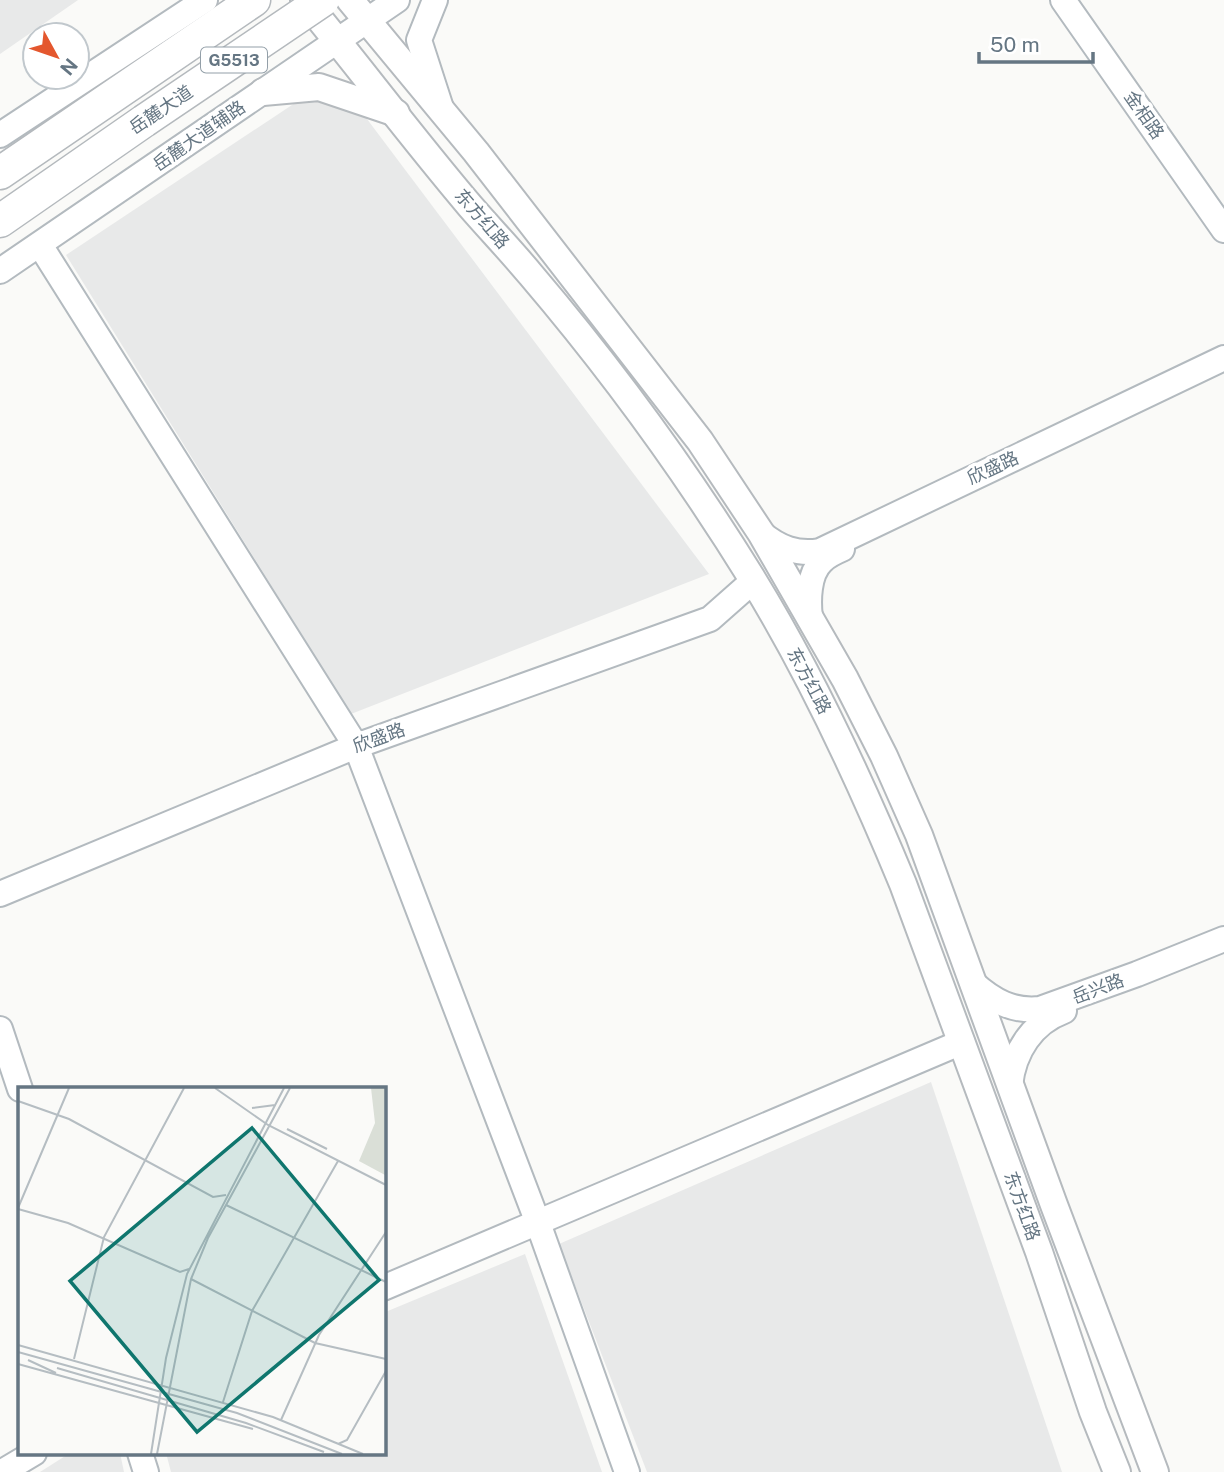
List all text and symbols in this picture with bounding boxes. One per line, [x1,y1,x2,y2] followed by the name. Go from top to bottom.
[21,21,91,91] north arrow
[979,21,1093,65] scale bar
[990,32,1040,57] text: 50 m
[201,48,267,72] road number: G5513
[56,54,82,80] text: N
[125,81,196,138] street label: 岳麓大道
[1120,87,1168,143] street label: 金相路
[148,96,249,175] street label: 岳麓大道辅路
[451,185,514,253] street label: 东方红路
[964,447,1022,488] street label: 欣盛路
[783,644,836,717] street label: 东方红路
[350,718,408,757] street label: 欣盛路
[1069,969,1127,1008] street label: 岳兴路
[18,1087,385,1454] inset map
[1000,1168,1045,1243] street label: 东方红路

